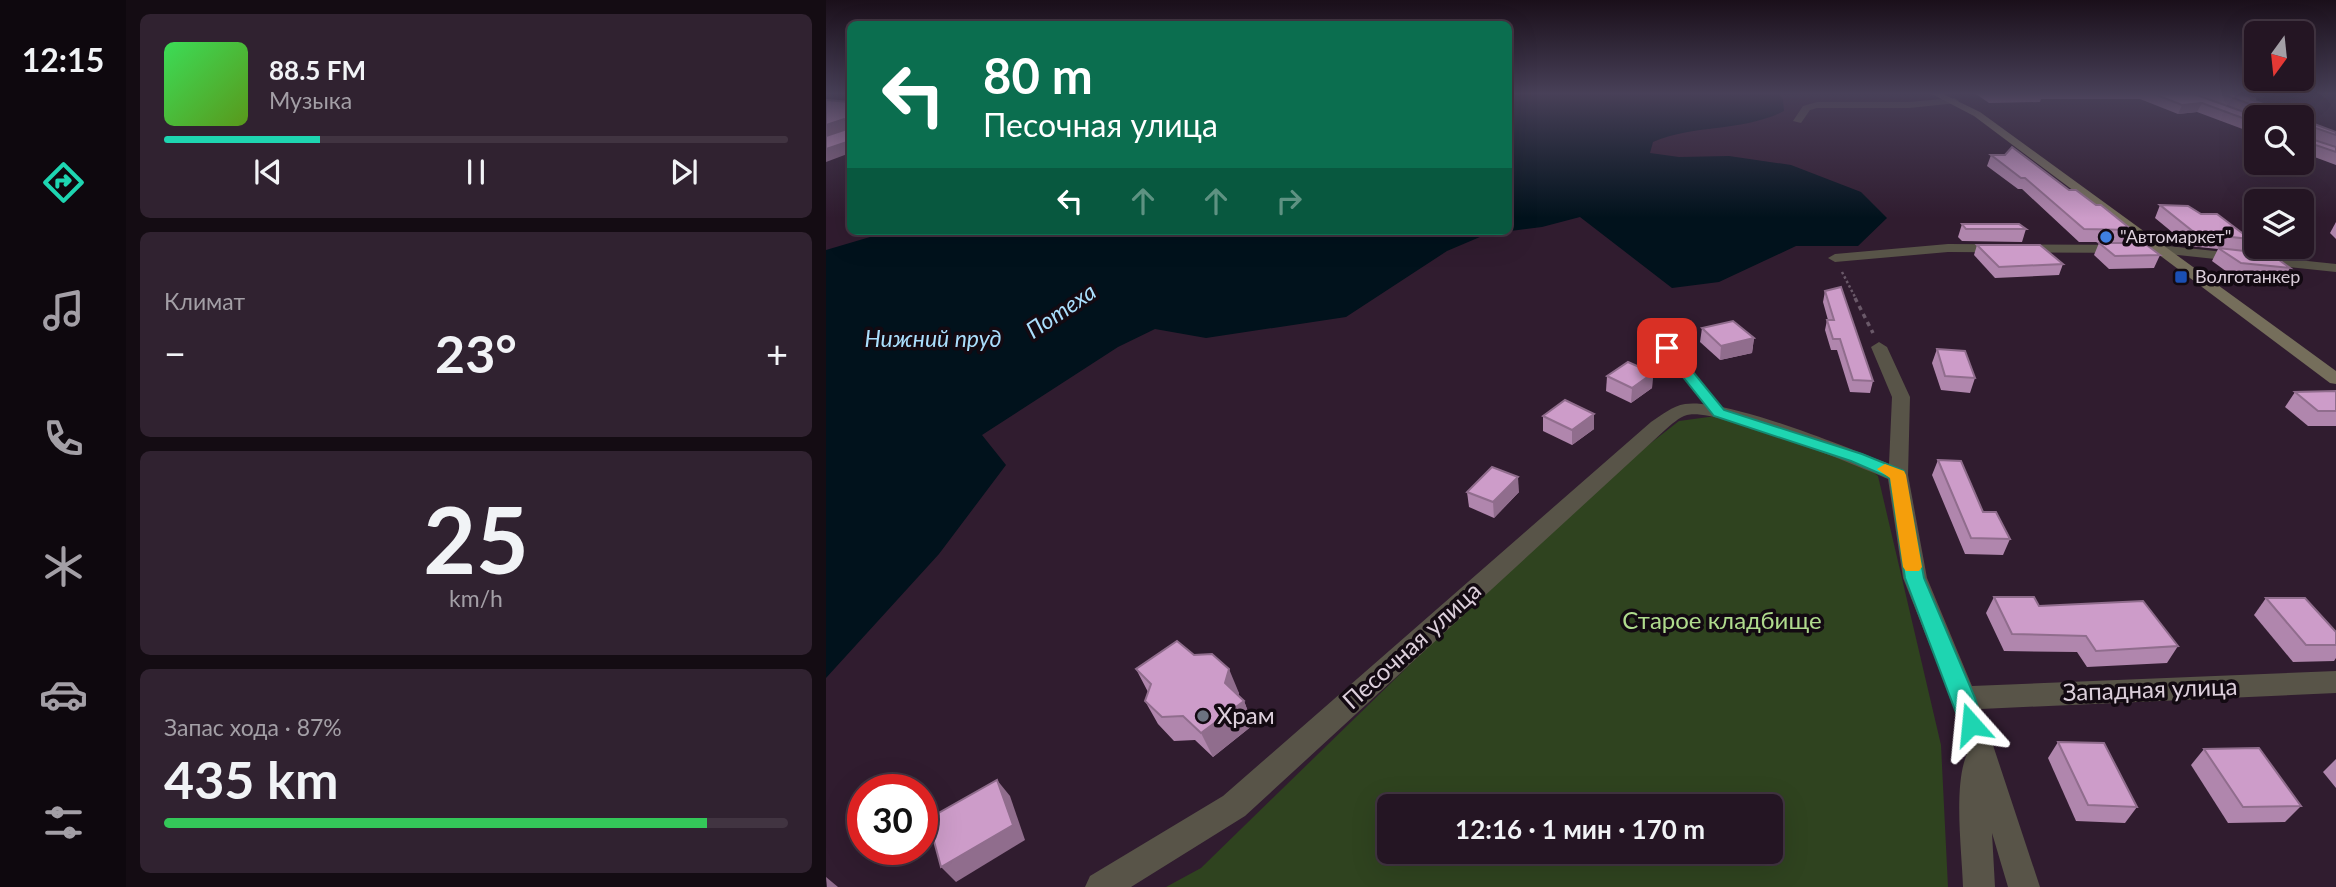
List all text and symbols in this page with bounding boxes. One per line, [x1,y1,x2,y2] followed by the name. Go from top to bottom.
[2244,21,2314,91] north arrow
[2244,21,2314,259] map controls
[22,40,104,79] text: 12:15
[983,46,1093,104] text: 80 m
[868,49,959,140] icon: left
[269,54,366,86] text: 88.5 FM
[269,86,352,114] text: Музыка
[983,105,1218,144] text: Песочная улица
[2244,105,2314,175] button: search
[249,153,287,191] icon: previous
[457,153,495,191] icon: pause
[665,153,703,191] icon: next
[39,158,88,207] icon: directions
[1051,182,1089,220] icon: left
[1124,182,1162,220] icon: ahead
[1197,182,1235,220] icon: ahead
[1270,182,1308,220] icon: right
[2244,189,2314,259] button: layers
[2120,225,2231,247] place label: "Автомаркет"
[2098,229,2114,245] marker: "Автомаркет"
[2195,265,2300,287] place label: Волготанкер
[2173,269,2189,285] marker: Волготанкер
[1020,277,1101,344] water label: Потеха
[39,286,88,335] icon: music
[164,287,245,315] text: Климат
[1637,318,1697,378] pin
[435,322,517,384] text: 23°
[864,324,1002,352] water label: Нижний пруд
[1648,329,1686,367] icon: arrive
[164,330,186,376] text: −
[766,330,788,376] text: +
[39,414,88,463] icon: phone
[423,484,529,593] text: 25
[39,542,88,591] icon: climate
[1336,575,1486,715] street label: Песочная улица
[449,584,503,612] text: km/h
[1622,605,1822,634] park label: Старое кладбище
[39,670,88,719] icon: car
[2062,671,2238,706] street label: Западная улица
[1934,687,2008,761] position arrow
[1217,700,1275,729] place label: Храм
[1195,708,1211,724] marker: Храм
[164,713,342,741] text: Запас хода · 87%
[164,748,338,810] text: 435 km
[847,774,938,865] speed limit sign: 30
[39,798,88,847] icon: filters
[1455,813,1705,845] text: 12:16 · 1 мин · 170 m

